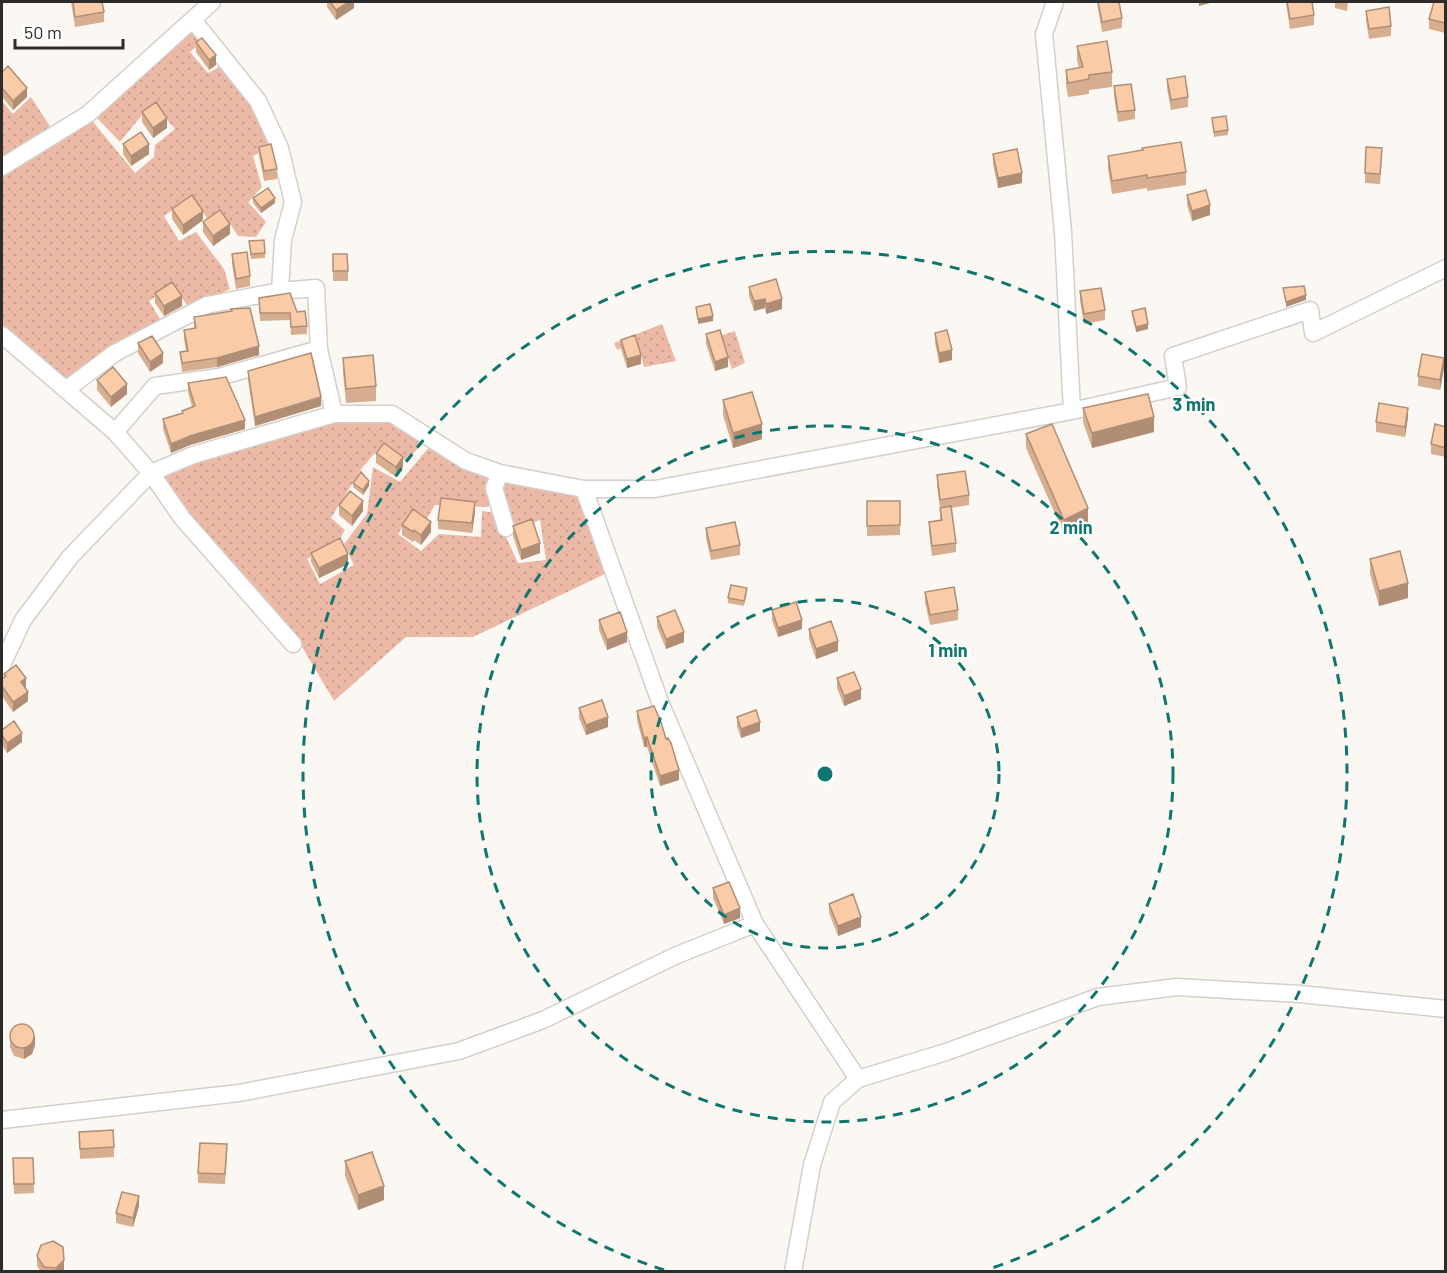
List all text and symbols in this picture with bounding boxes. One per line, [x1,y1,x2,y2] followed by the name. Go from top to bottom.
[15,12,123,50] scale bar
[24,21,62,43] text: 50 m
[1173,393,1215,415] text: 3 min
[1049,516,1093,538] text: 2 min
[928,639,968,661] text: 1 min
[815,764,835,784] centre of rings

